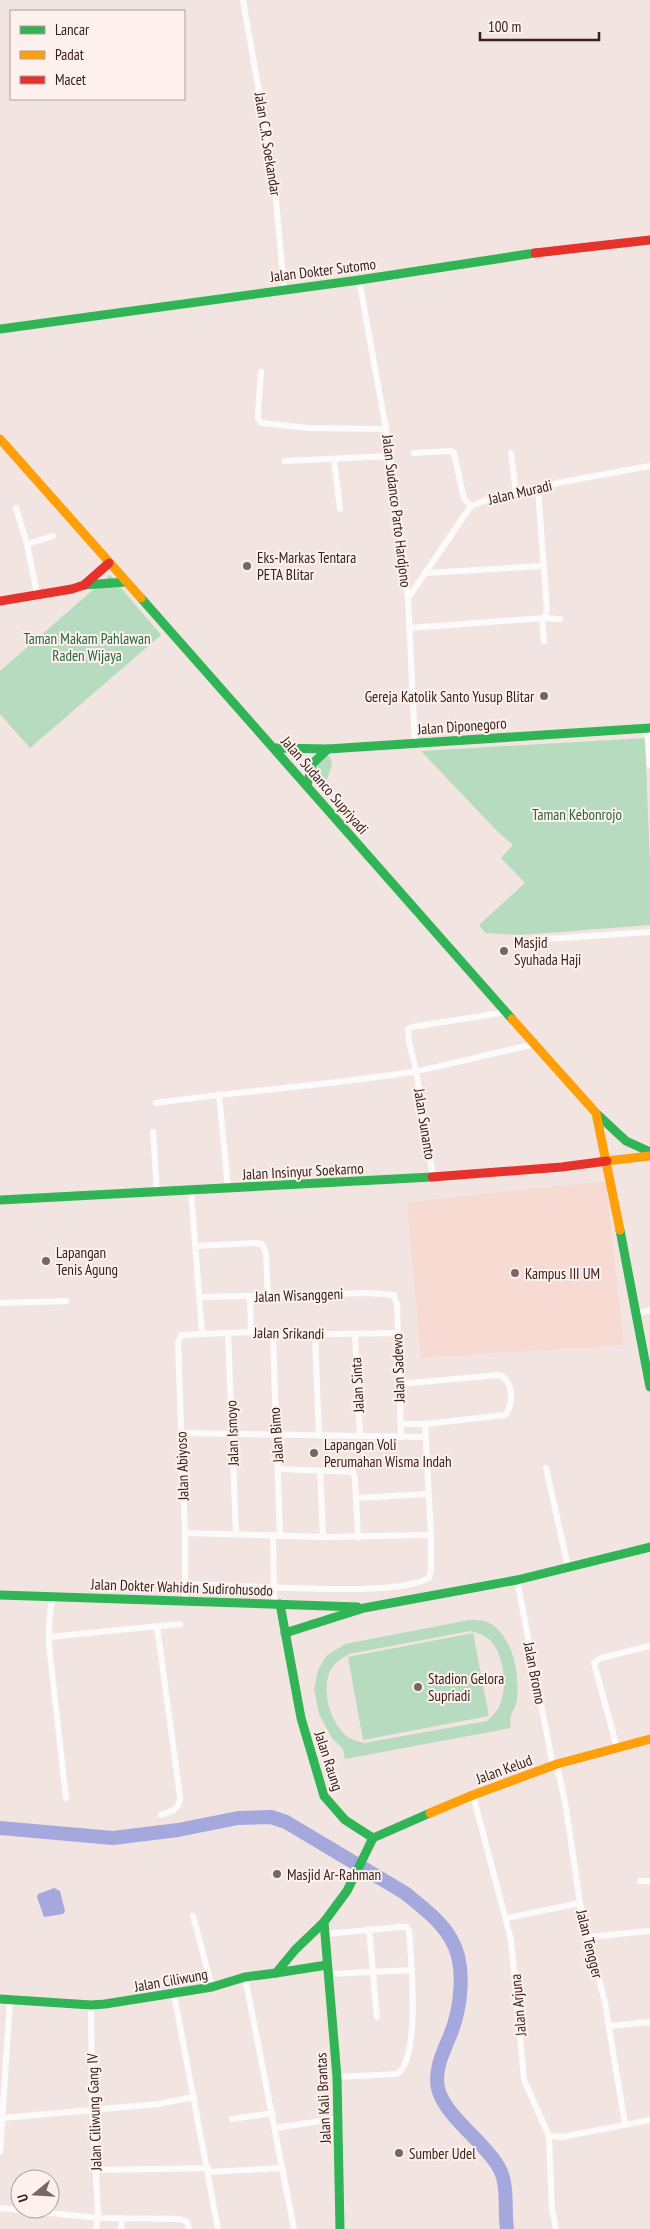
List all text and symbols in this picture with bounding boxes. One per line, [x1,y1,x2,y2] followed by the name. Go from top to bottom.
[10,10,185,100] legend
[480,10,599,42] scale bar
[488,17,521,36] text: 100 m
[55,20,90,39] text: Lancar
[55,45,84,64] text: Padat
[55,70,86,89] text: Macet
[250,90,286,198] street label: Jalan C.R. Soekandar
[268,254,377,286] street label: Jalan Dokter Sutomo
[378,433,416,588] street label: Jalan Sudanco Parto Hardjono
[485,475,554,509] street label: Jalan Muradi
[257,548,356,584] place label: Eks-Markas Tentara PETA Blitar
[241,560,253,572] marker: Eks-Markas Tentara PETA Blitar
[23,629,151,665] park label: Taman Makam Pahlawan Raden Wijaya
[365,687,535,706] place label: Gereja Katolik Santo Yusup Blitar
[538,690,550,702] marker: Gereja Katolik Santo Yusup Blitar
[416,713,507,739] street label: Jalan Diponegoro
[277,731,373,838] street label: Jalan Sudanco Supriyadi
[532,805,622,824] park label: Taman Kebonrojo
[514,933,581,969] place label: Masjid Syuhada Haji
[498,945,510,957] marker: Masjid Syuhada Haji
[410,1086,440,1161] street label: Jalan Sunanto
[241,1158,364,1184] street label: Jalan Insinyur Soekarno
[56,1243,118,1279] place label: Lapangan Tenis Agung
[40,1255,52,1267] marker: Lapangan Tenis Agung
[525,1264,600,1283] place label: Kampus III UM
[509,1267,521,1279] marker: Kampus III UM
[253,1284,344,1306] street label: Jalan Wisanggeni
[252,1323,325,1343] street label: Jalan Srikandi
[387,1333,409,1404] street label: Jalan Sadewo
[346,1357,368,1414] street label: Jalan Sinta
[221,1400,243,1467] street label: Jalan Ismoyo
[265,1407,287,1464] street label: Jalan Bimo
[171,1431,193,1502] street label: Jalan Abiyoso
[324,1435,452,1471] place label: Lapangan Voli Perumahan Wisma Indah
[308,1447,320,1459] marker: Lapangan Voli Perumahan Wisma Indah
[90,1574,273,1600] street label: Jalan Dokter Wahidin Sudirohusodo
[519,1639,550,1706] street label: Jalan Bromo
[428,1669,504,1705] place label: Stadion Gelora Supriadi
[412,1681,424,1693] marker: Stadion Gelora Supriadi
[310,1728,348,1793] street label: Jalan Raung
[472,1750,535,1788] street label: Jalan Kelud
[287,1865,381,1884] place label: Masjid Ar-Rahman
[271,1868,283,1880] marker: Masjid Ar-Rahman
[572,1907,608,1981] street label: Jalan Tengger
[132,1964,209,1996] street label: Jalan Ciliwung
[506,1973,530,2038] street label: Jalan Arjuna
[311,2052,335,2145] street label: Jalan Kali Brantas
[82,2053,106,2172] street label: Jalan Ciliwung Gang IV
[409,2144,476,2163] place label: Sumber Udel
[393,2147,405,2159] marker: Sumber Udel
[10,2169,60,2219] north arrow
[13,2192,32,2204] text: U

